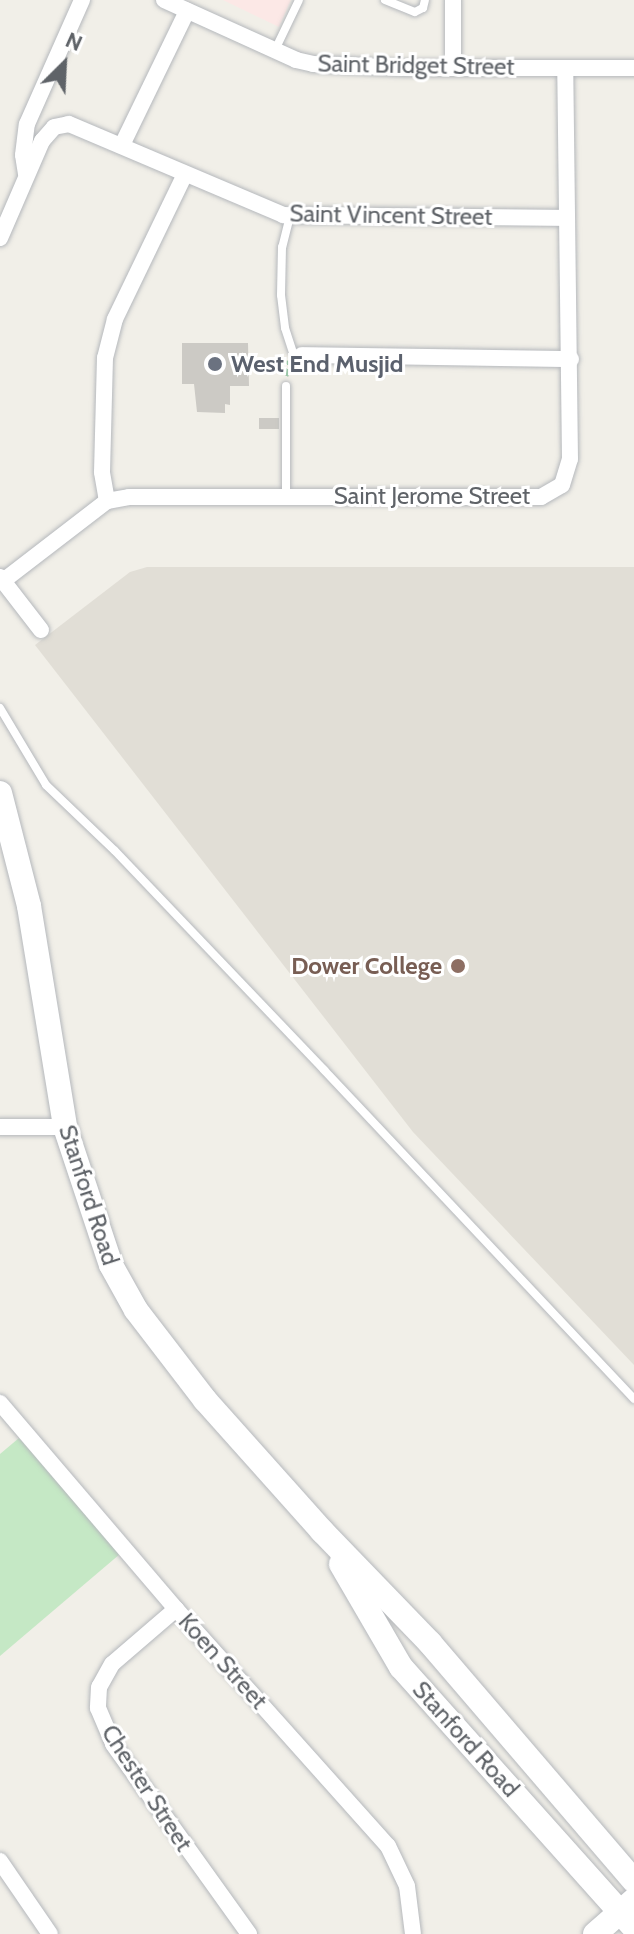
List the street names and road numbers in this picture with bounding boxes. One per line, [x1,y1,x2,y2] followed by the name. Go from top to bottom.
[317,49,515,81] street label: Saint Bridget Street
[289,199,493,231] street label: Saint Vincent Street
[334,482,530,510] street label: Saint Jerome Street
[53,1121,125,1269] street label: Stanford Road
[173,1607,273,1715] street label: Koen Street
[407,1675,525,1803] street label: Stanford Road
[95,1719,199,1857] street label: Chester Street

